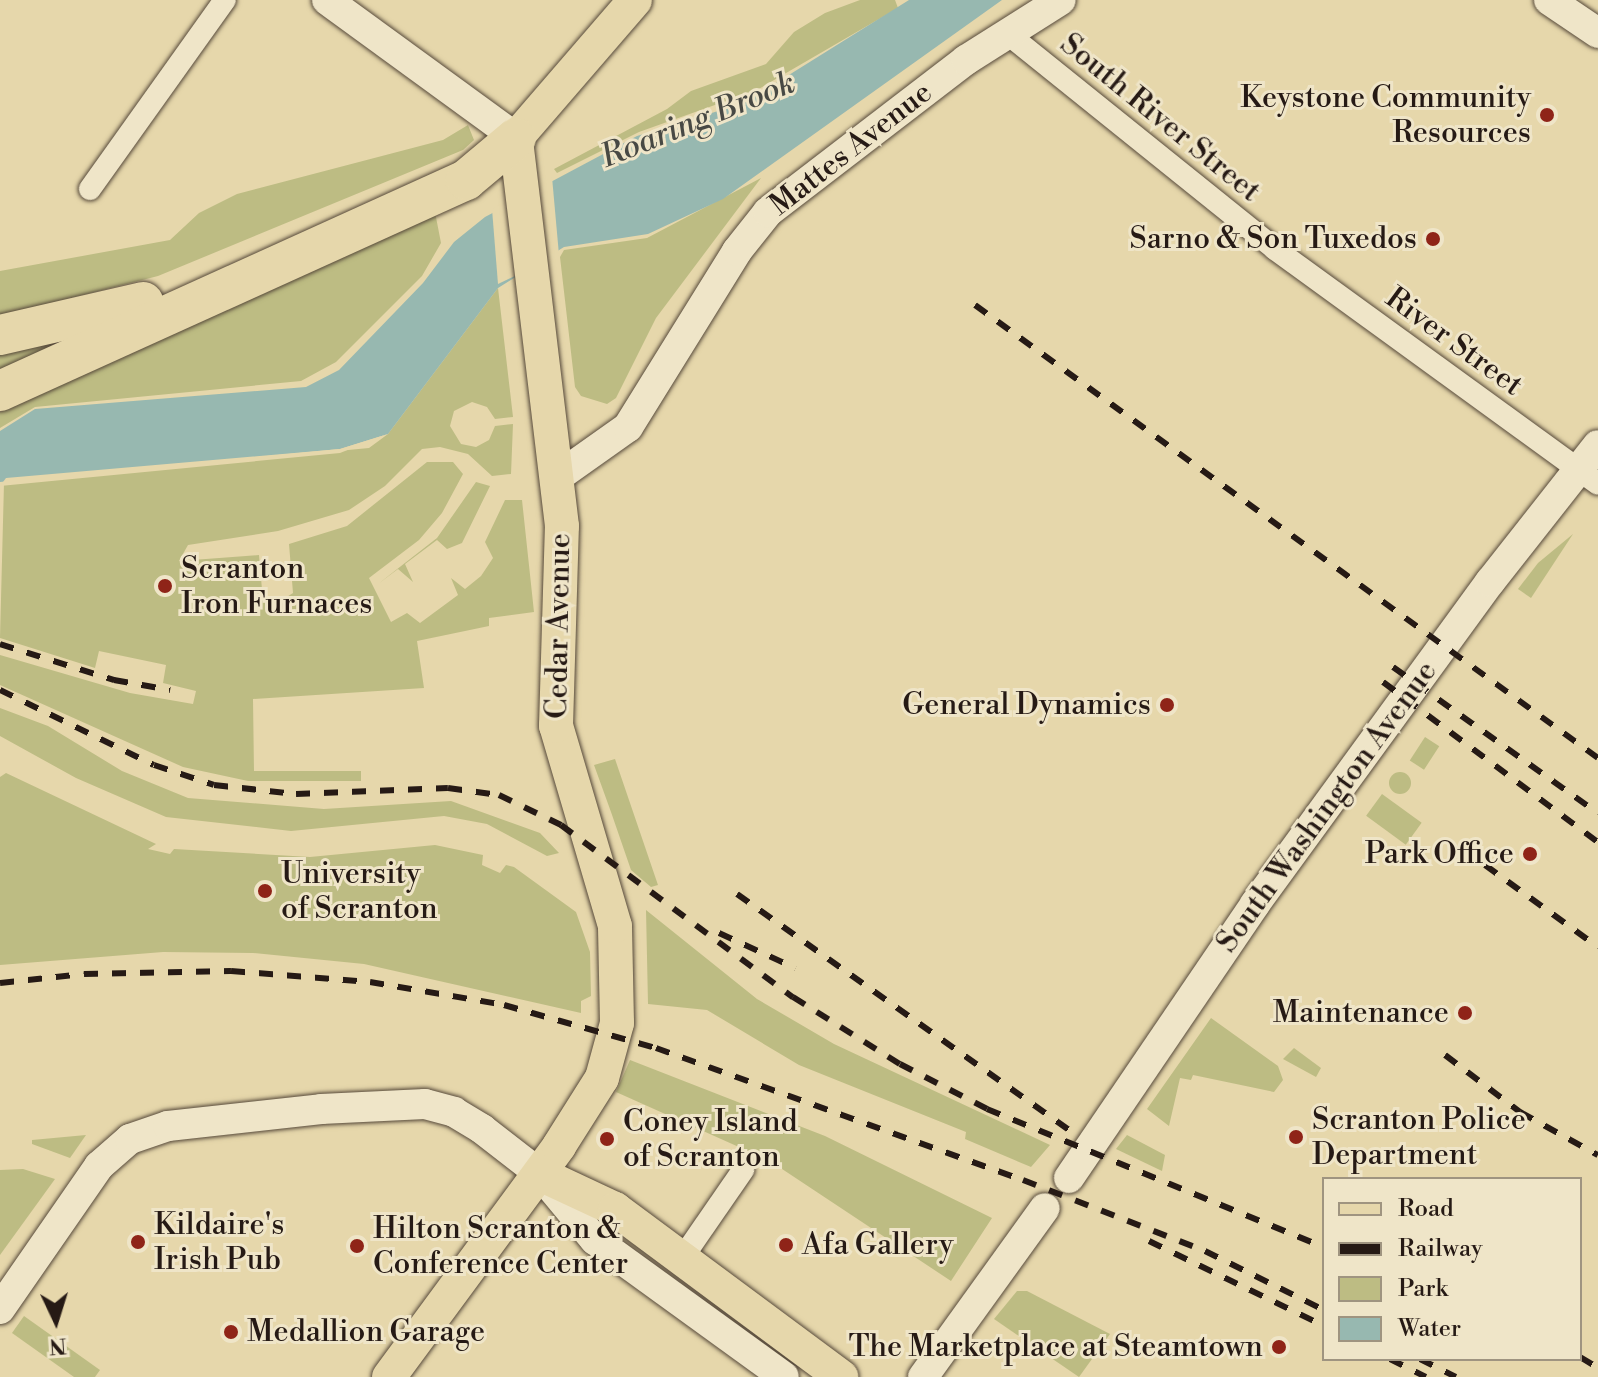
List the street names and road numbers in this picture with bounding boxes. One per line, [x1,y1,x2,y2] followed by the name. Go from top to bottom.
[1053,26,1267,210] street label: South River Street
[763,74,939,224] street label: Mattes Avenue
[1378,280,1530,404] street label: River Street
[539,533,579,719] street label: Cedar Avenue
[1209,654,1445,960] street label: South Washington Avenue

